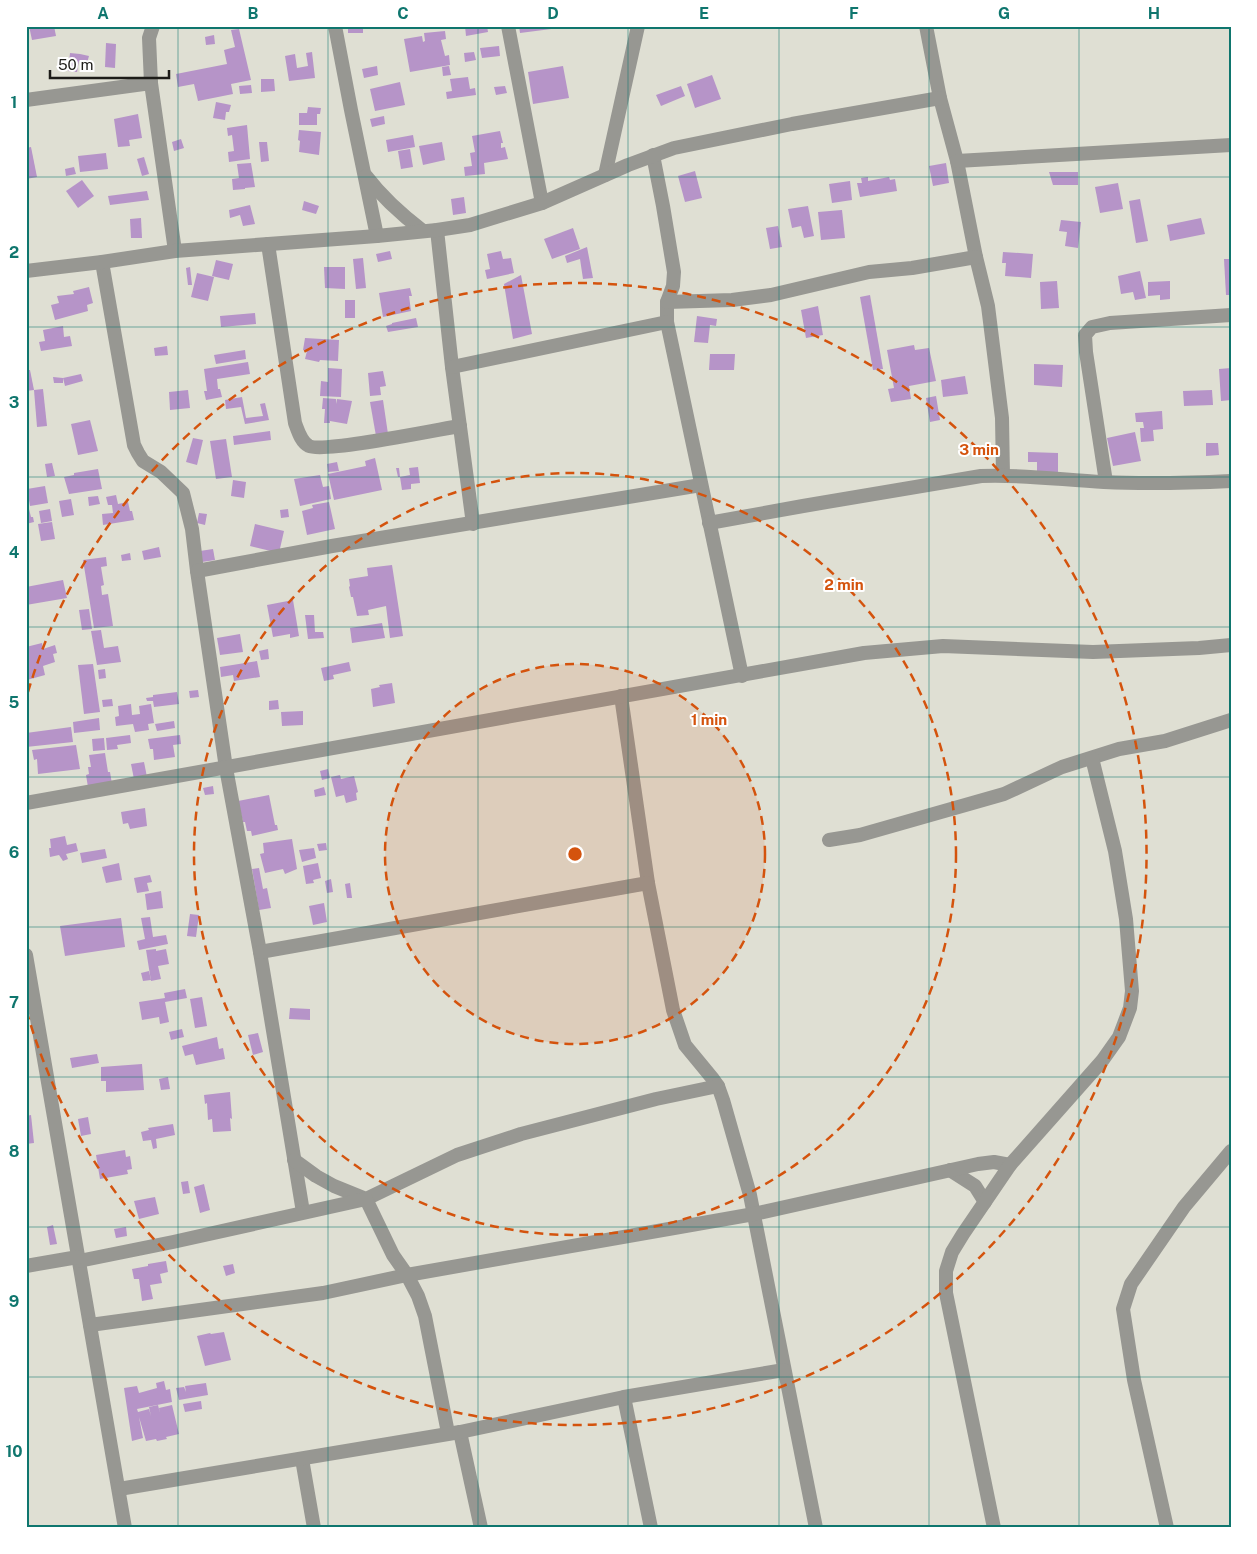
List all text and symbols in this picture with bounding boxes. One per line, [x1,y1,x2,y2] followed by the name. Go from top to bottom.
[97,4,109,23] text: A
[248,4,259,23] text: B
[397,4,409,23] text: C
[547,4,559,23] text: D
[699,4,709,23] text: E
[849,4,859,23] text: F
[998,4,1010,23] text: G
[1148,4,1160,23] text: H
[50,48,169,80] scale bar
[58,56,93,73] text: 50 m
[11,93,17,112] text: 1
[9,243,19,262] text: 2
[9,393,19,412] text: 3
[959,441,999,458] text: 3 min
[9,543,20,562] text: 4
[824,576,864,593] text: 2 min
[9,693,20,712] text: 5
[691,711,727,728] text: 1 min
[9,843,19,862] text: 6
[566,845,584,863] centre of rings
[9,993,19,1012] text: 7
[9,1142,20,1161] text: 8
[9,1292,19,1311] text: 9
[5,1442,23,1461] text: 10

